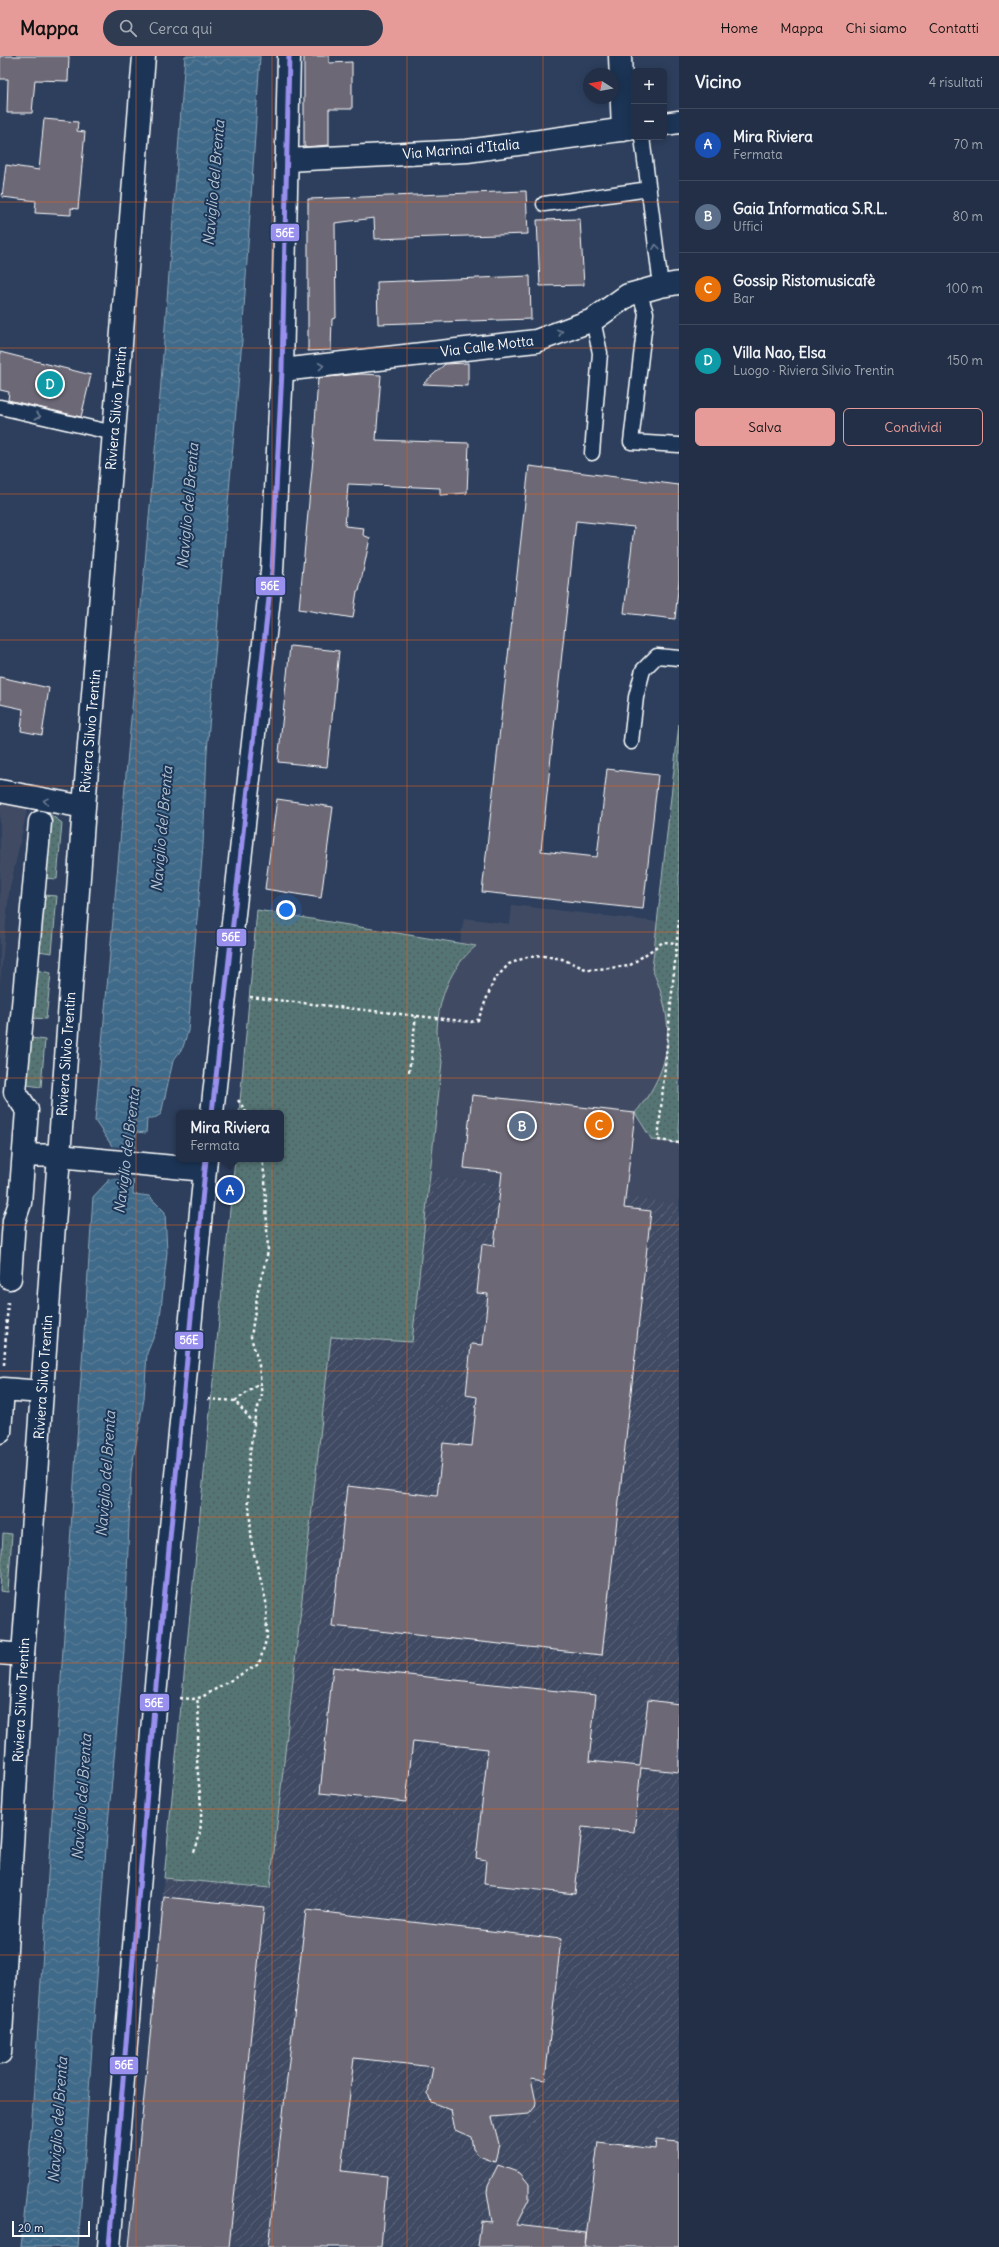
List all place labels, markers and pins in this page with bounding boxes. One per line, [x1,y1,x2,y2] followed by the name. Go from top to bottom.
[37,369,63,399] pin: D
[586,1110,612,1140] pin: C
[509,1111,535,1141] pin: B
[217,1175,243,1205] pin: A

